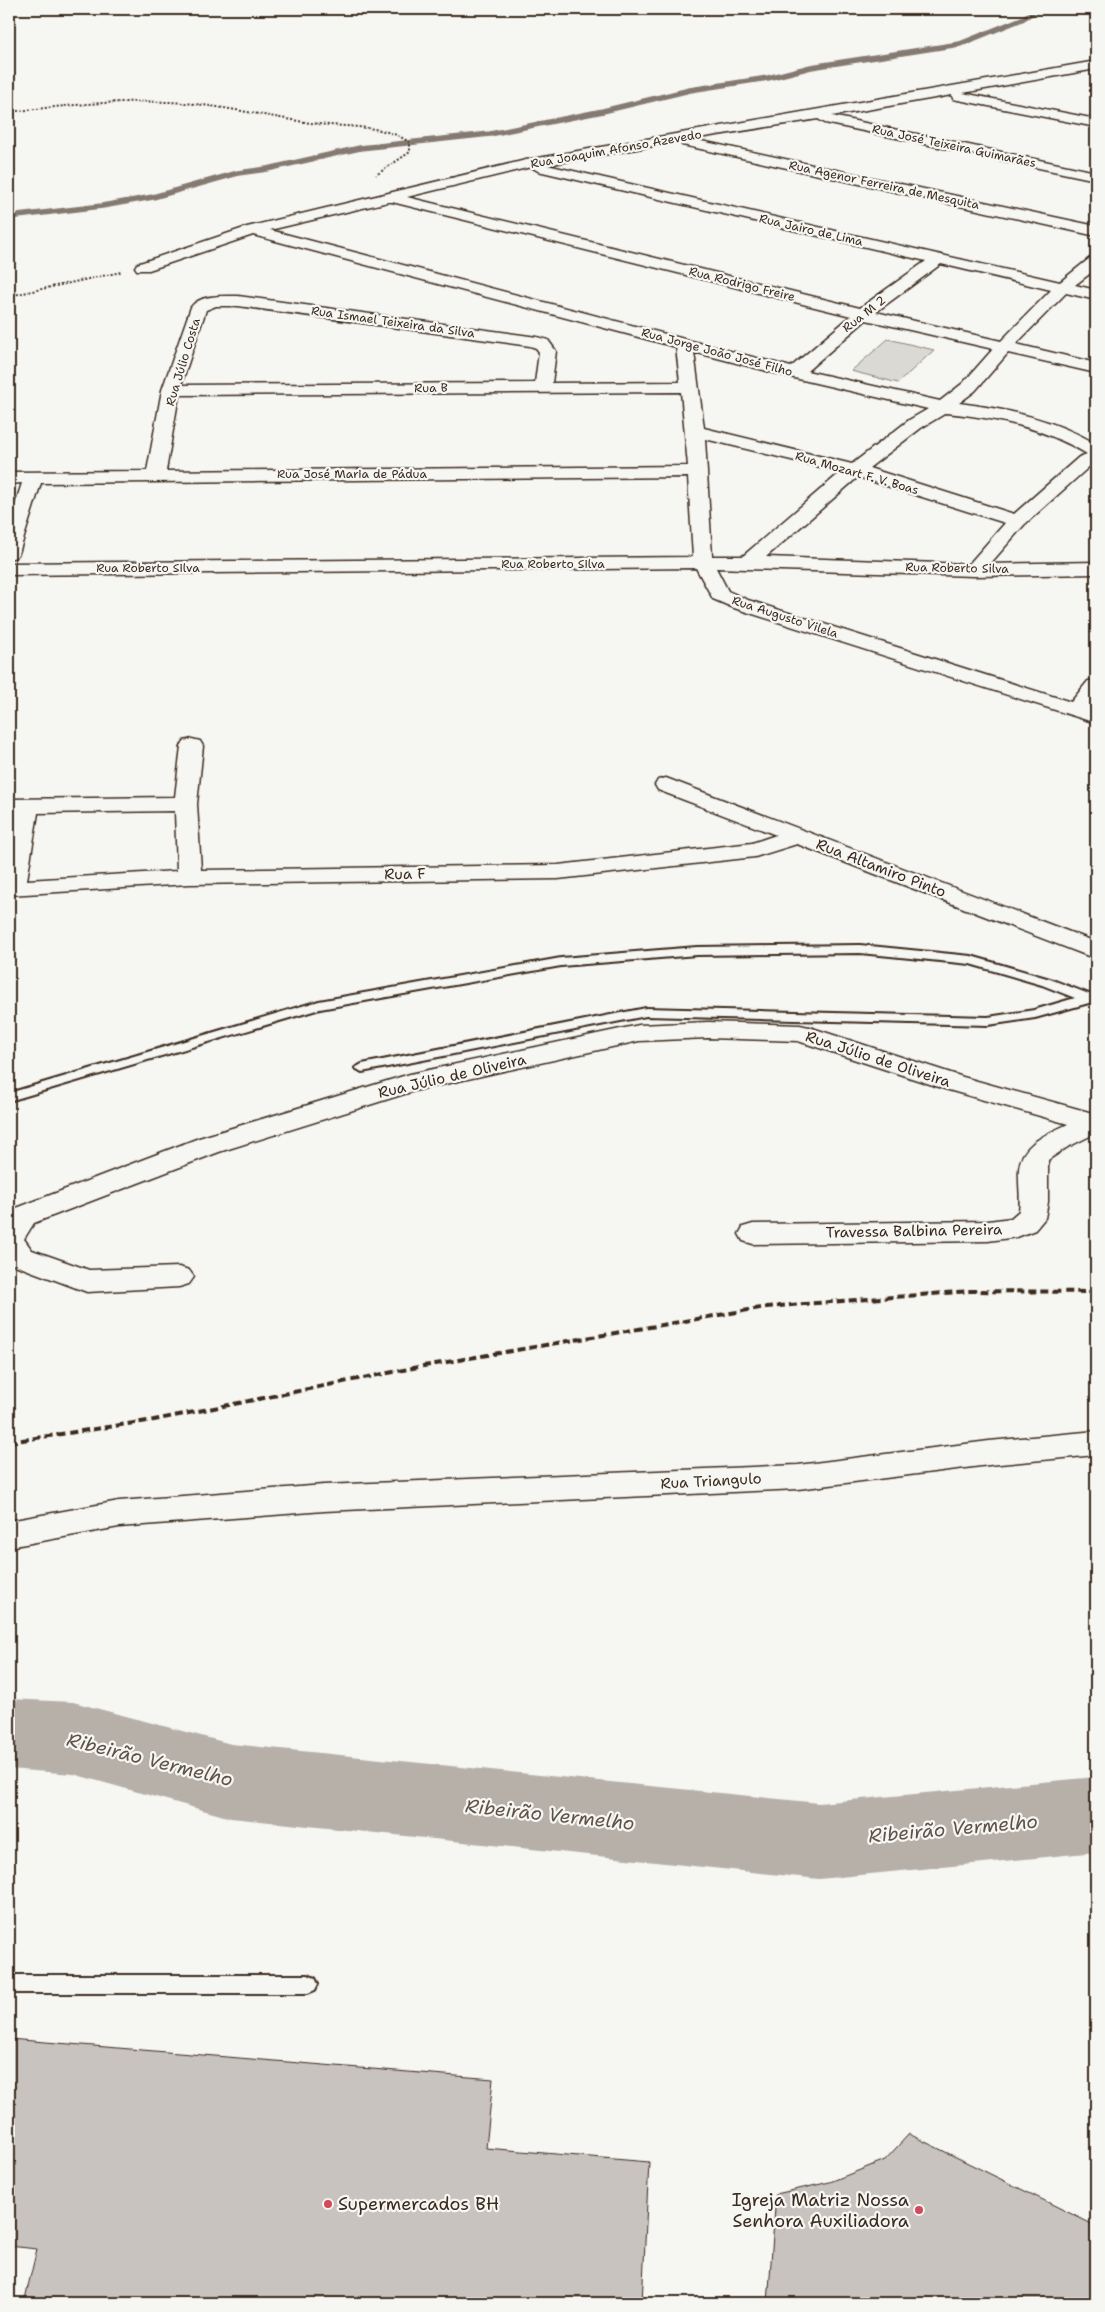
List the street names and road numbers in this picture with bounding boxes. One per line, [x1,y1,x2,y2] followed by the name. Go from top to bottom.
[871,121,1037,171] street label: Rua José Teixeira Guimarães
[529,126,703,172] street label: Rua Joaquim Afonso Azevedo
[787,157,981,213] street label: Rua Agenor Ferreira de Mesquita
[757,210,865,250] street label: Rua Jairo de Lima
[687,263,797,305] street label: Rua Rodrigo Freire
[839,292,889,336] street label: Rua M 2
[310,303,476,341] street label: Rua Ismael Teixeira da Silva
[162,316,204,408] street label: Rua Júlio Costa
[640,324,794,380] street label: Rua Jorge João José Filho
[414,380,448,396] street label: Rua B
[793,448,921,498] street label: Rua Mozart F. V. Boas
[277,466,427,482] street label: Rua José Maria de Pádua
[501,556,605,572] street label: Rua Roberto Silva
[905,559,1009,577] street label: Rua Roberto Silva
[96,560,200,576] street label: Rua Roberto Silva
[730,592,841,642] street label: Rua Augusto Vilela
[813,834,949,902] street label: Rua Altamiro Pinto
[384,864,426,884] street label: Rua F
[803,1026,954,1092] street label: Rua Júlio de Oliveira
[376,1049,529,1103] street label: Rua Júlio de Oliveira
[826,1219,1003,1243] street label: Travessa Balbina Pereira
[660,1468,762,1494] street label: Rua Triangulo

